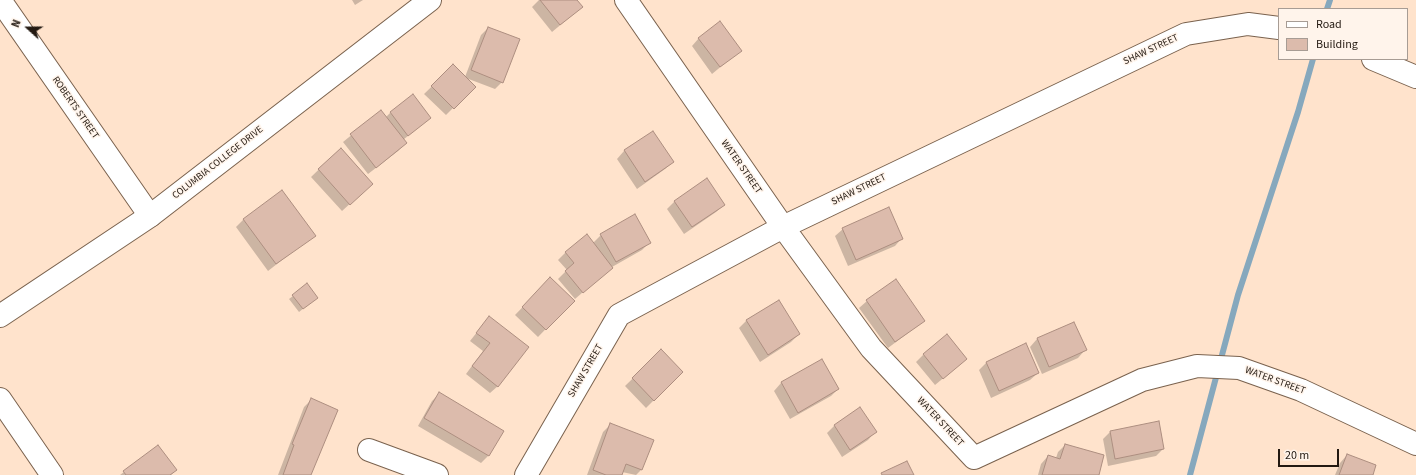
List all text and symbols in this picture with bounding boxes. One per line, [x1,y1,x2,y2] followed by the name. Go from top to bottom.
[8,8,48,48] north arrow
[1278,8,1408,60] legend
[1316,16,1342,33] text: Road
[8,17,25,30] text: N
[1122,32,1180,68] street label: SHAW STREET
[1316,36,1358,53] text: Building
[49,74,101,142] street label: ROBERTS STREET
[170,124,266,202] street label: COLUMBIA COLLEGE DRIVE
[718,138,764,196] street label: WATER STREET
[830,172,888,208] street label: SHAW STREET
[566,342,606,400] street label: SHAW STREET
[1243,365,1307,397] street label: WATER STREET
[914,395,966,449] street label: WATER STREET
[1280,441,1341,467] scale bar
[1285,447,1309,464] text: 20 m

